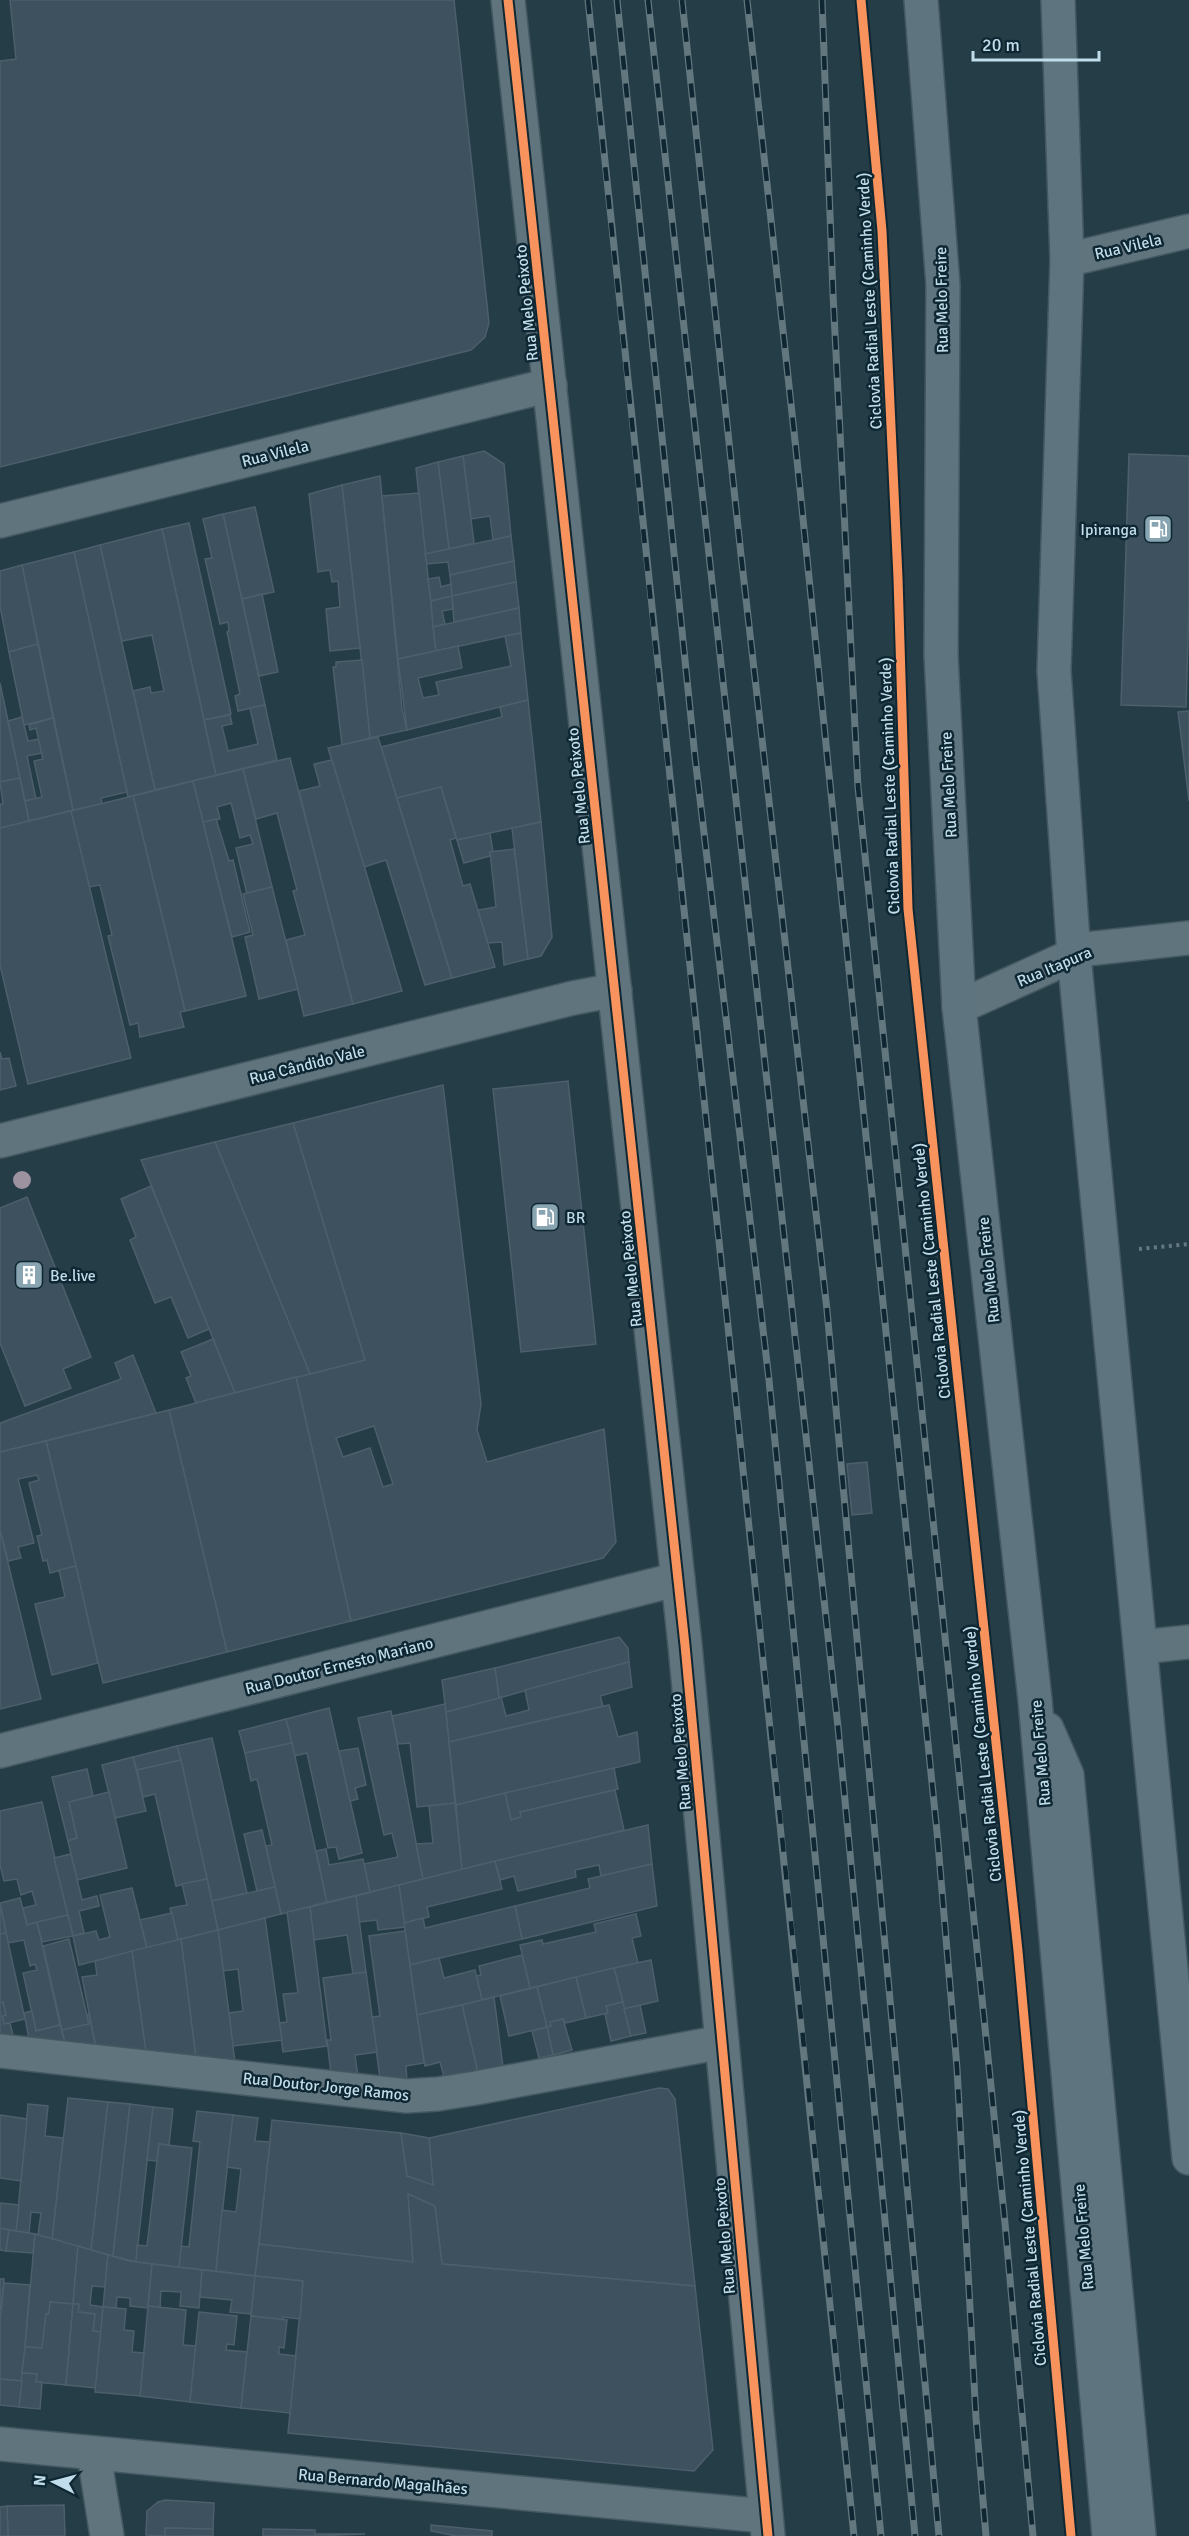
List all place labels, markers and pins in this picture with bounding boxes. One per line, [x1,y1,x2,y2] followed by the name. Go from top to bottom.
[1142,513,1174,545] fuel station icon: Ipiranga
[1080,520,1137,540] place label: Ipiranga
[529,1201,561,1233] fuel station icon: BR
[566,1208,586,1228] place label: BR
[13,1259,45,1291] building icon: Be.live
[50,1266,96,1286] place label: Be.live

